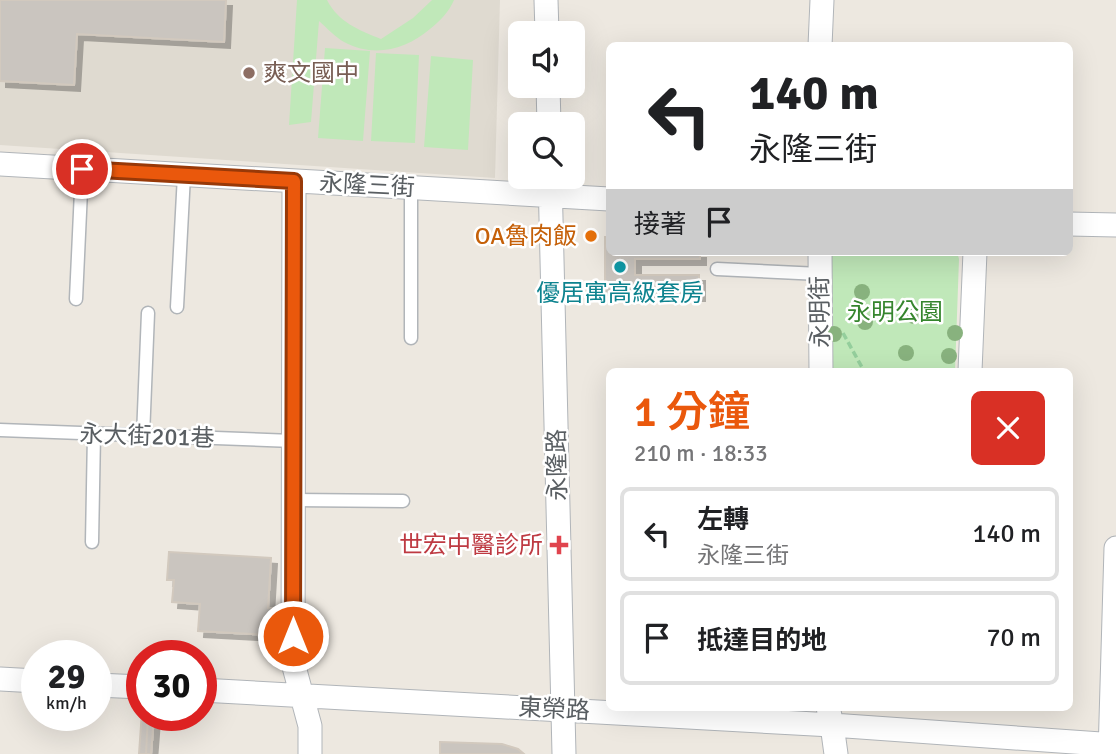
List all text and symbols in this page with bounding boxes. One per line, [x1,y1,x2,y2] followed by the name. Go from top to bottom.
[508,21,585,189] map controls
[508,21,585,98] button: sound
[263,58,359,88] place label: 爽文國中
[749,63,879,123] text: 140 m
[241,65,257,81] marker: 爽文國中
[634,70,725,161] icon: left
[508,112,585,189] button: search
[749,130,877,169] text: 永隆三街
[52,139,112,199] pin
[63,150,101,188] icon: arrive
[318,168,416,202] street label: 永隆三街
[700,203,738,241] icon: arrive
[634,209,686,241] text: 接著
[475,221,577,251] place label: OA魯肉飯
[583,228,599,244] marker: OA魯肉飯
[612,259,628,275] marker: 優居寓高級套房
[804,276,836,348] street label: 永明街
[536,278,704,308] place label: 優居寓高級套房
[847,297,943,327] park label: 永明公園
[634,387,750,438] text: 1 分鐘
[971,391,1045,465] button: close
[79,419,215,453] street label: 永大街201巷
[541,429,573,501] street label: 永隆路
[634,439,768,468] text: 210 m · 18:33
[697,504,749,536] text: 左轉
[638,515,676,553] icon: left
[972,518,1041,550] text: 140 m
[399,530,543,560] place label: 世宏中醫診所
[549,535,569,555] marker: 世宏中醫診所
[697,541,789,570] text: 永隆三街
[256,599,330,673] position arrow
[638,619,676,657] icon: arrive
[986,622,1041,654] text: 70 m
[697,625,827,657] text: 抵達目的地
[126,640,217,731] speed limit sign: 30
[48,655,85,698] text: 29
[46,692,87,714] text: km/h
[517,692,591,726] street label: 東榮路

